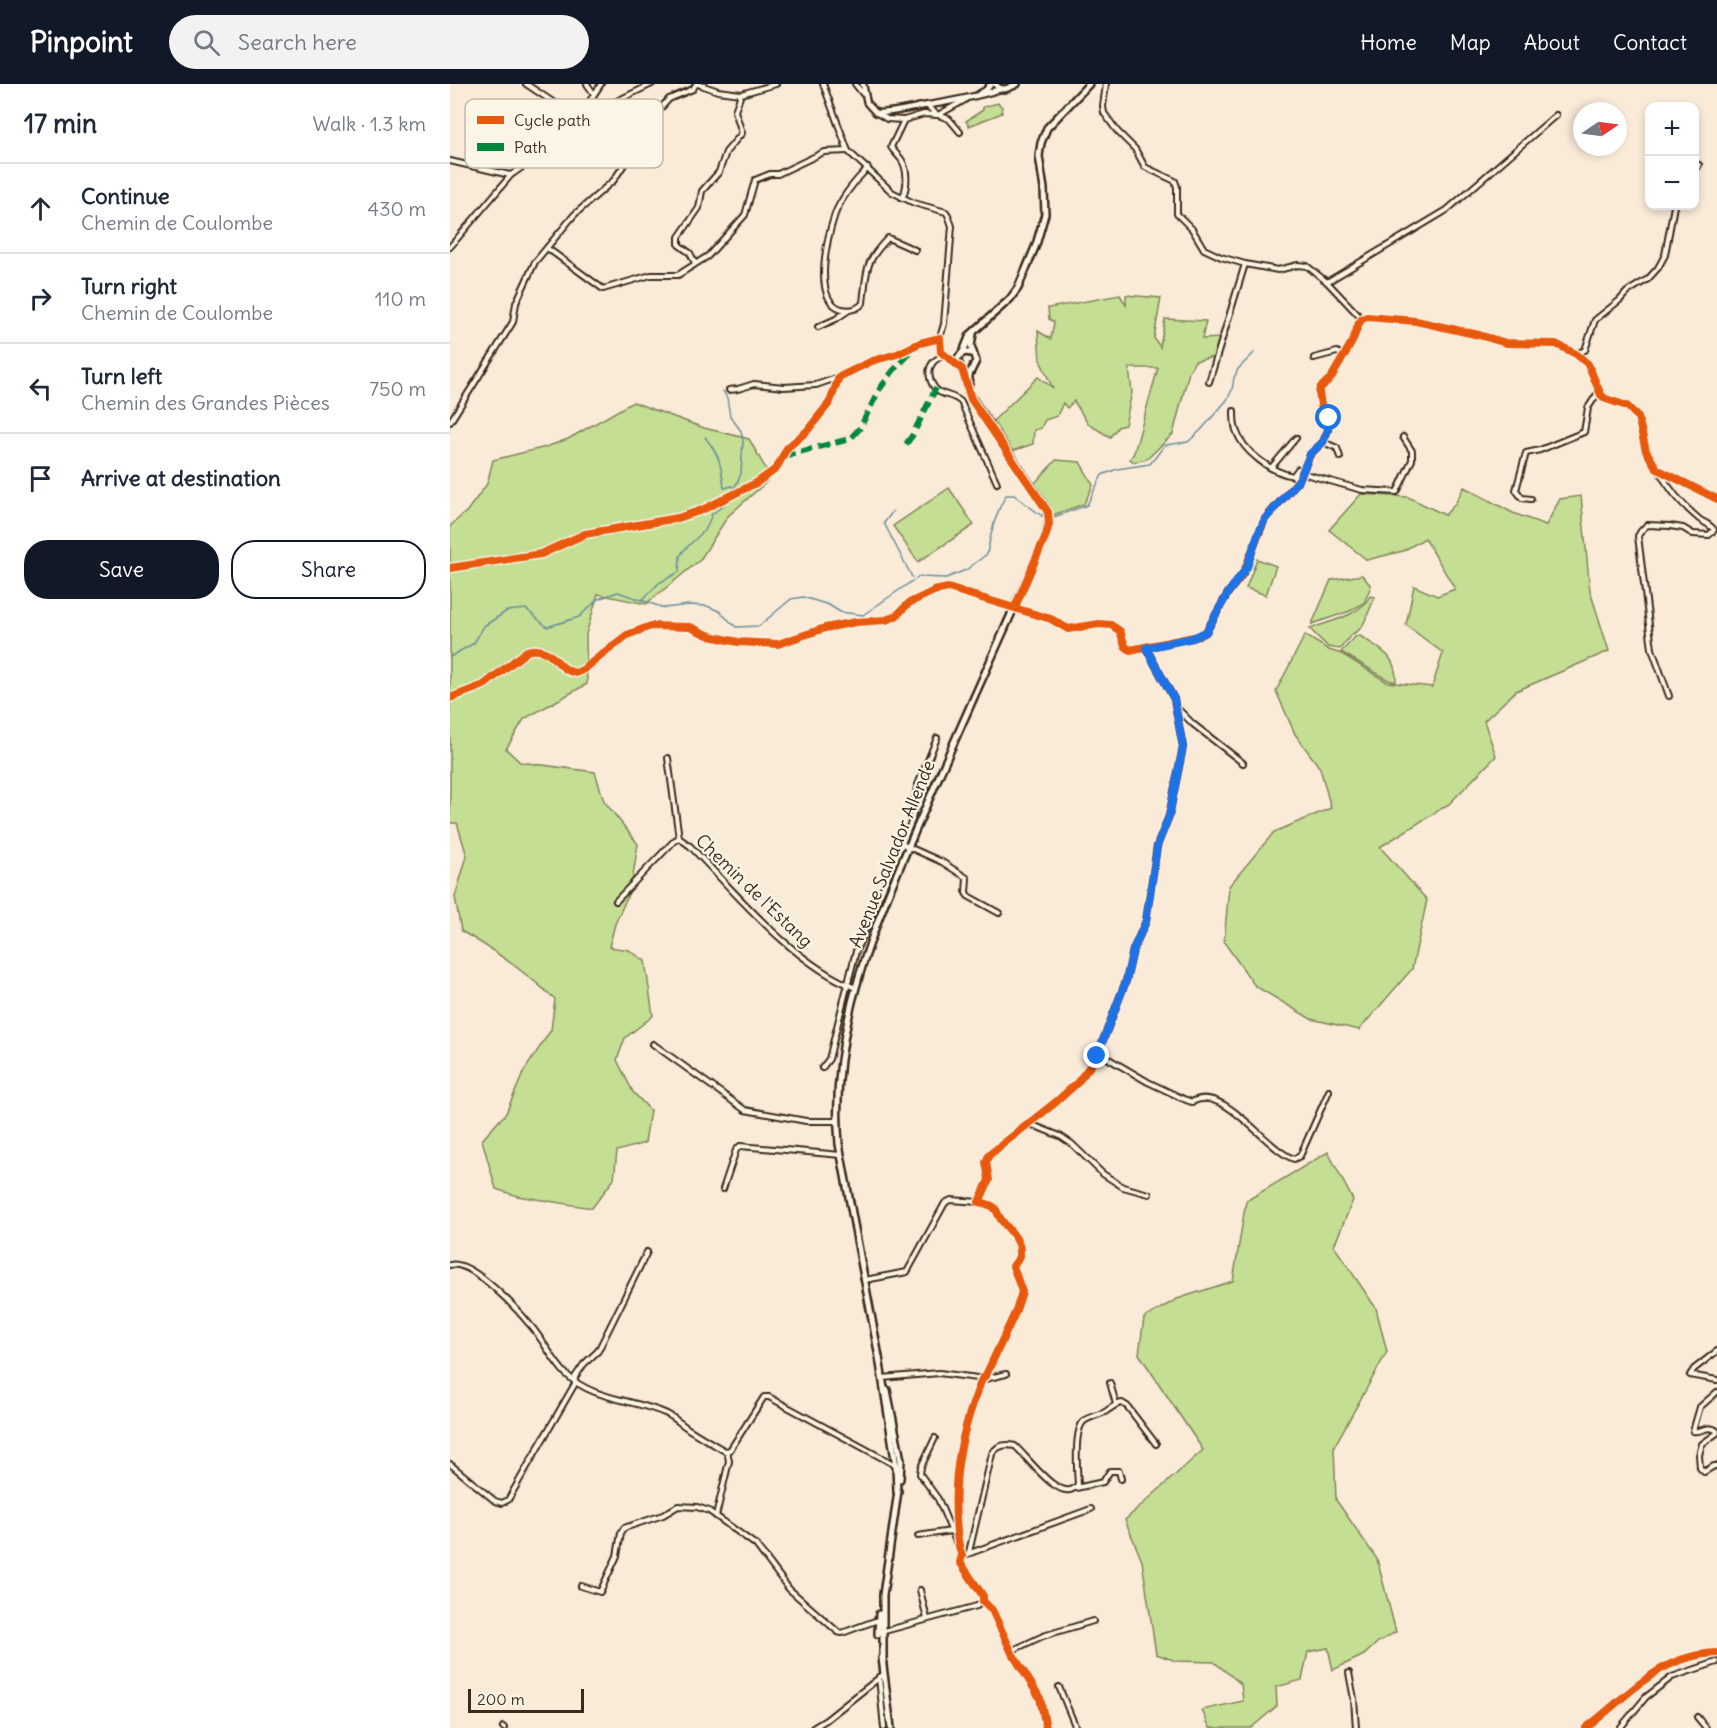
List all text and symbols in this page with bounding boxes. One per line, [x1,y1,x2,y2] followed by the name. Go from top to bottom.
[169,15,589,69] search box
[30,24,133,60] text: Pinpoint
[190,26,223,59] icon: search
[238,28,357,56] text: Search here
[1360,29,1417,56] text: Home
[1450,29,1491,56] text: Map
[1524,29,1580,56] text: About
[1613,29,1687,56] text: Contact
[465,99,663,168] legend
[1573,102,1627,156] north arrow
[1645,102,1699,210] map controls
[1645,102,1699,156] button: +
[24,107,97,140] text: 17 min
[514,110,590,130] text: Cycle path
[312,111,426,136] text: Walk · 1.3 km
[514,137,547,157] text: Path
[1645,156,1699,210] button: −
[81,182,170,210] text: Continue
[24,192,57,225] icon: ahead
[368,196,426,221] text: 430 m
[81,210,273,235] text: Chemin de Coulombe
[81,272,177,300] text: Turn right
[24,282,57,315] icon: right
[375,286,426,311] text: 110 m
[81,300,273,325] text: Chemin de Coulombe
[81,362,162,390] text: Turn left
[24,372,57,405] icon: left
[369,376,426,401] text: 750 m
[81,390,330,415] text: Chemin des Grandes Pièces
[1315,404,1341,430] route start
[24,462,57,495] icon: arrive
[81,464,281,492] text: Arrive at destination
[24,540,219,599] button: Save
[231,540,426,599] button: Share
[843,757,940,951] street label: Avenue Salvador Allende
[691,829,818,952] street label: Chemin de l'Estang
[1083,1042,1109,1068] route end
[468,1686,584,1714] scale bar
[477,1689,525,1709] text: 200 m

